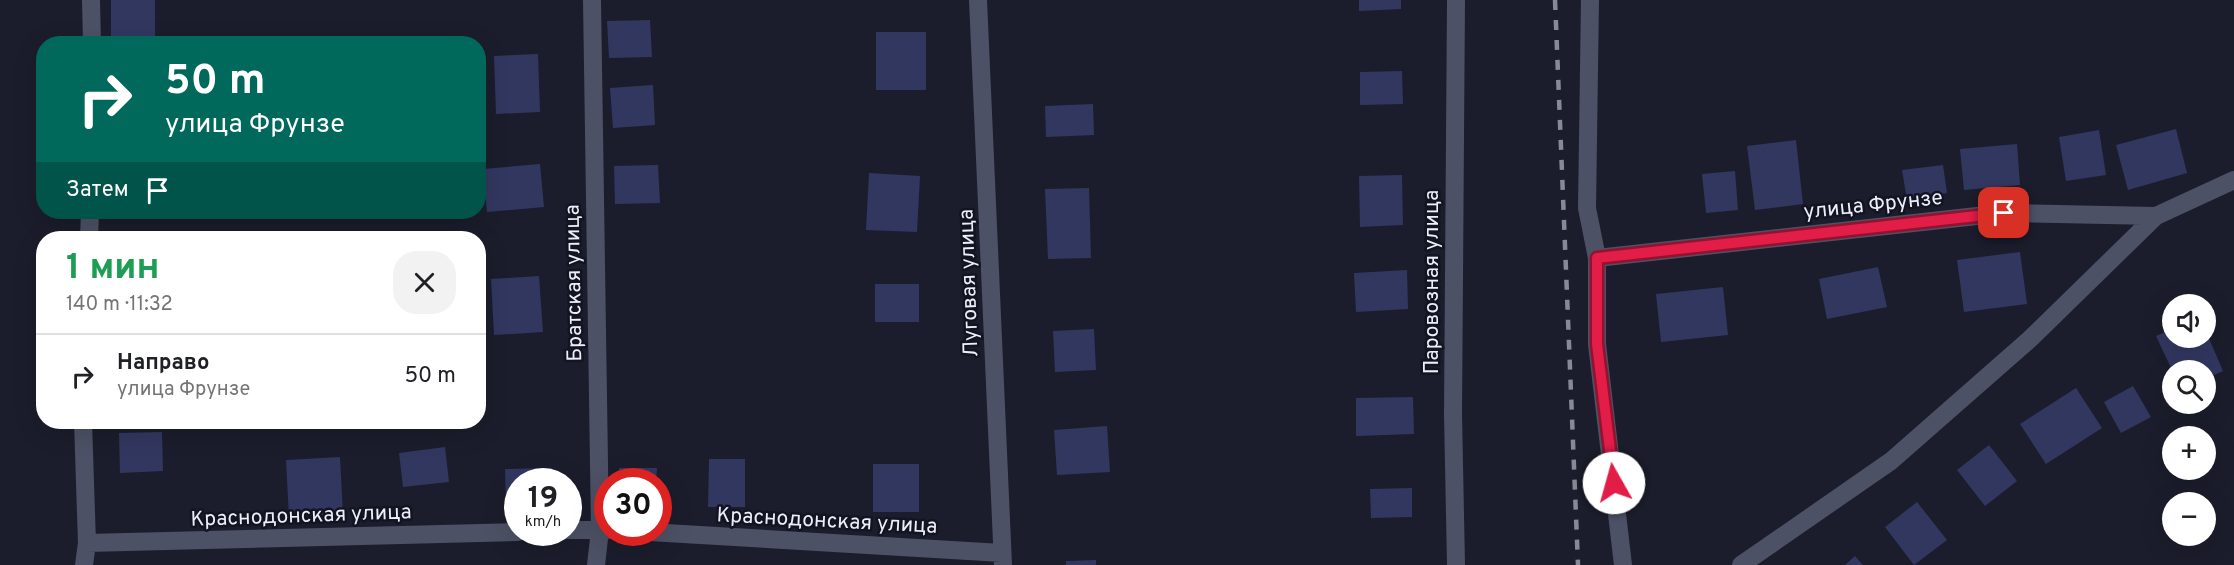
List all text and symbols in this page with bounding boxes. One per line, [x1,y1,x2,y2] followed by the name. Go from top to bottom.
[165,56,266,109] text: 50 m
[66,60,144,138] icon: right
[165,108,345,142] text: улица Фрунзе
[141,174,174,207] icon: arrive
[66,177,129,204] text: Затем
[1802,185,1944,226] street label: улица Фрунзе
[1978,187,2029,238] pin
[1419,190,1446,374] street label: Паровозная улица
[1987,196,2020,229] icon: arrive
[560,204,589,362] street label: Братская улица
[953,208,986,358] street label: Луговая улица
[66,246,160,292] text: 1 мин
[393,251,456,314] button: close
[66,292,173,318] text: 140 m · 11:32
[2162,294,2216,546] map controls
[2162,294,2216,348] button: sound
[117,350,209,377] text: Направо
[66,360,99,393] icon: right
[2162,360,2216,414] button: search
[404,363,456,390] text: 50 m
[117,377,250,403] text: улица Фрунзе
[2162,426,2216,480] button: +
[1582,451,1646,515] position arrow
[594,468,672,546] speed limit sign: 30
[528,481,558,518] text: 19
[2162,492,2216,546] button: −
[190,499,412,534] street label: Краснодонская улица
[716,502,938,541] street label: Краснодонская улица
[525,513,561,532] text: km/h

